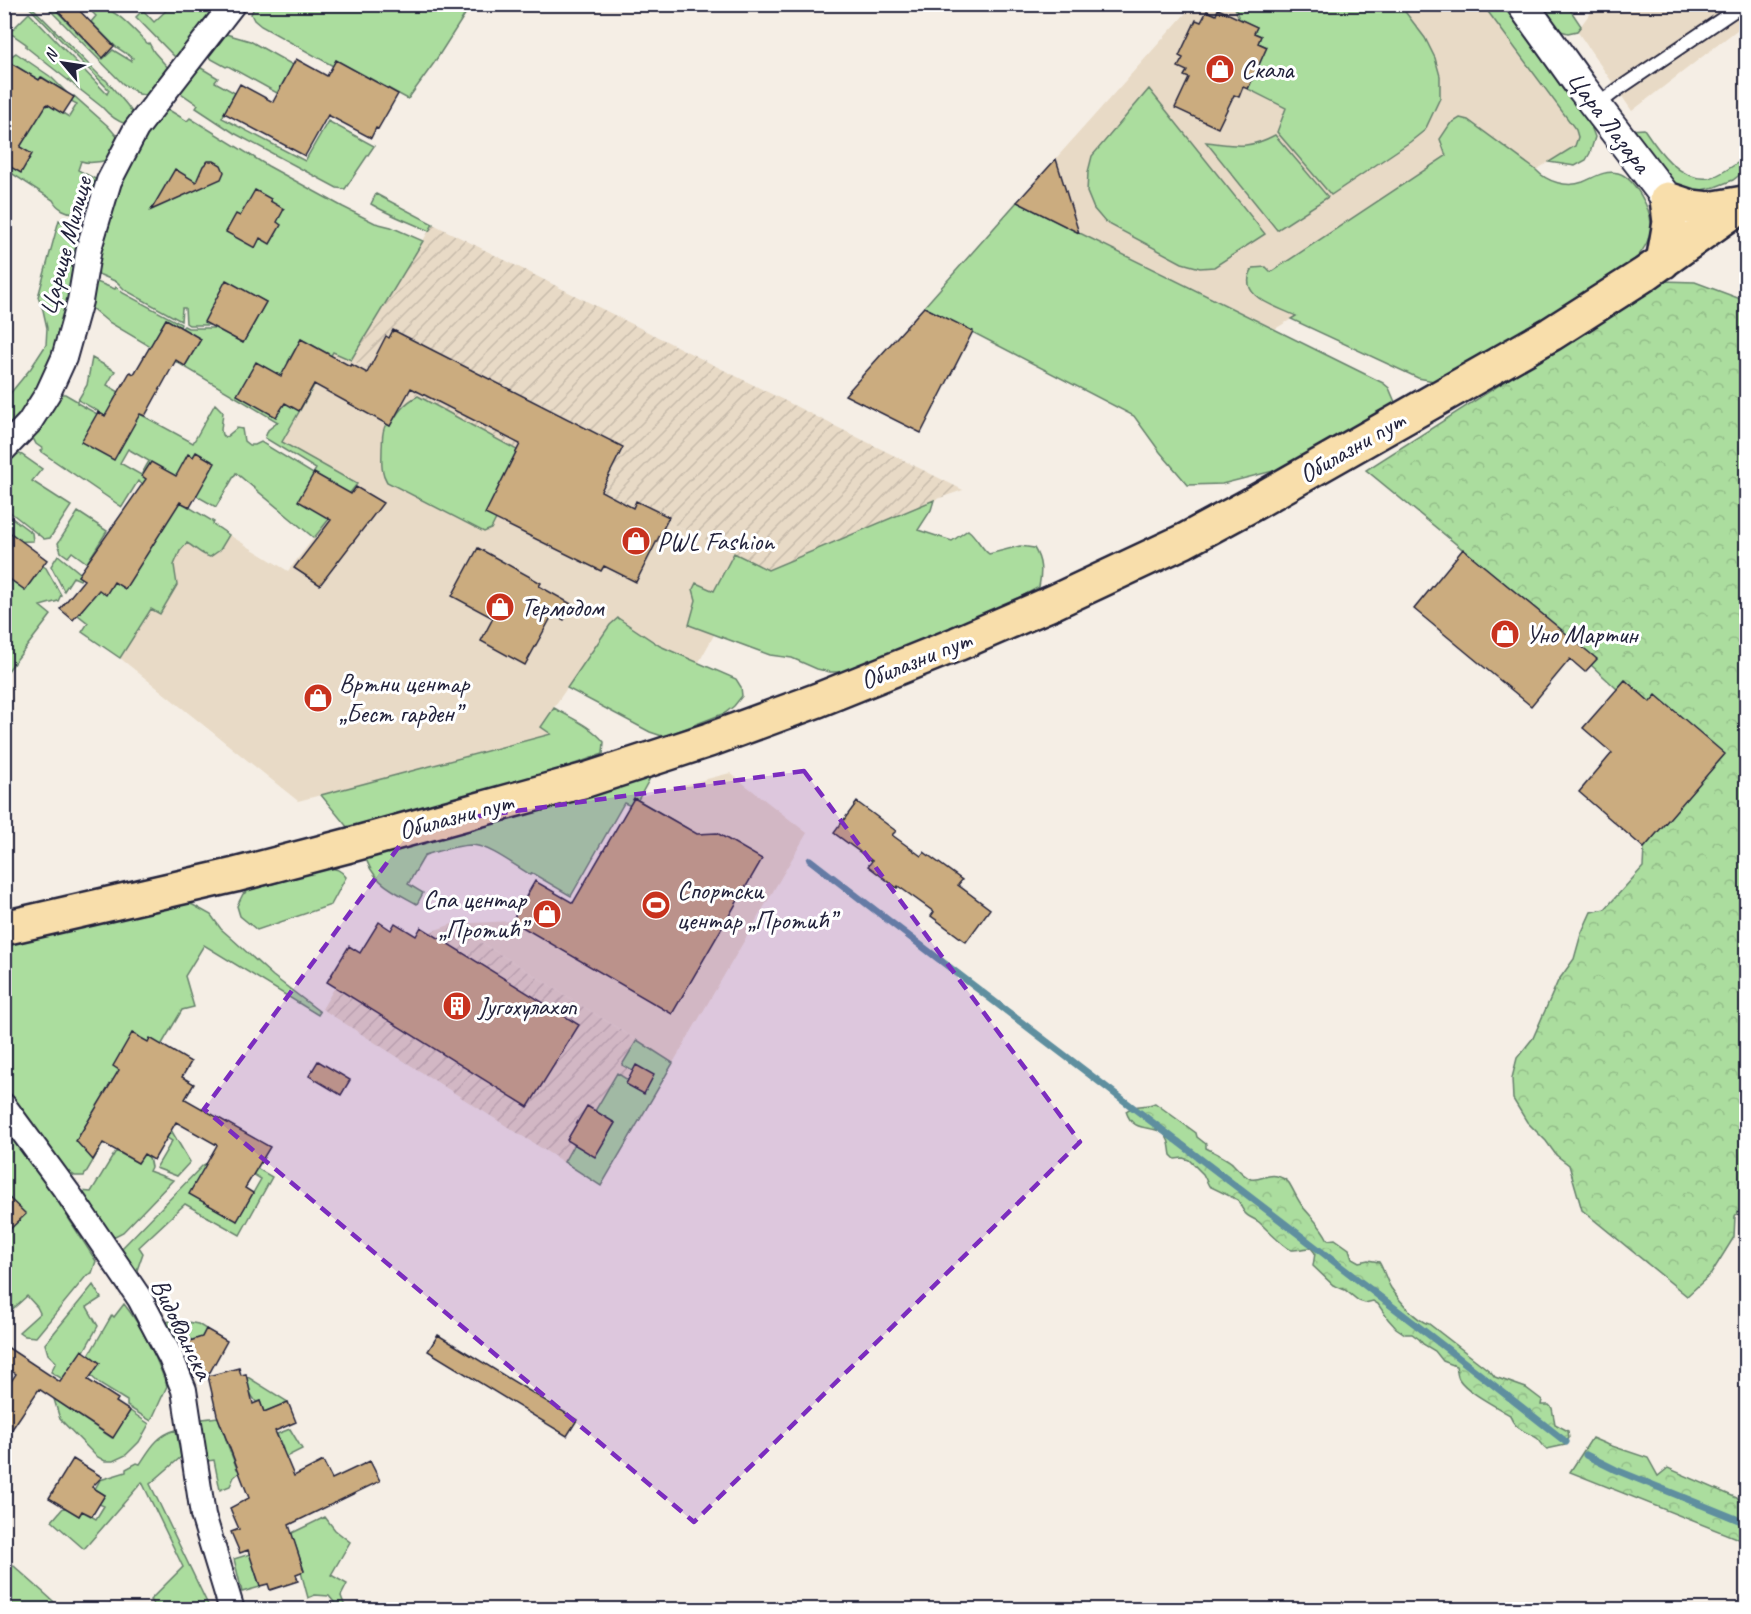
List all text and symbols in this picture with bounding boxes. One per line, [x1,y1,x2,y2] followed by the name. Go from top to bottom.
[33,33,93,93] north arrow
[40,44,63,65] text: N
[1204,53,1236,85] shop icon: Скала
[1241,53,1295,86] place label: Скала
[1560,64,1659,181] street label: Цара Лазара
[31,172,100,319] street label: Царице Милице
[1293,403,1412,491] street label: Обилазни пут
[620,525,652,557] shop icon: PWL Fashion
[657,525,775,558] place label: PWL Fashion
[484,591,516,623] shop icon: Термодом
[521,591,605,624] place label: Термодом
[1489,618,1521,650] shop icon: Уно Мартин
[1526,618,1639,651] place label: Уно Мартин
[855,622,978,697] street label: Обилазни пут
[339,667,471,730] place label: Вртни центар „Бест гарден”
[302,682,334,714] shop icon: Вртни центар „Бест гарден”
[395,785,518,847] street label: Обилазни пут
[677,874,841,937] place label: Спортски центар „Протић”
[423,883,532,946] place label: Спа центар „Протић”
[640,889,672,921] sports icon: Спортски центар „Протић”
[531,898,563,930] shop icon: Спа центар „Протић”
[441,990,473,1022] building icon: Југохулахоп
[476,990,577,1023] place label: Југохулахоп
[143,1273,221,1386] street label: Видовданска

